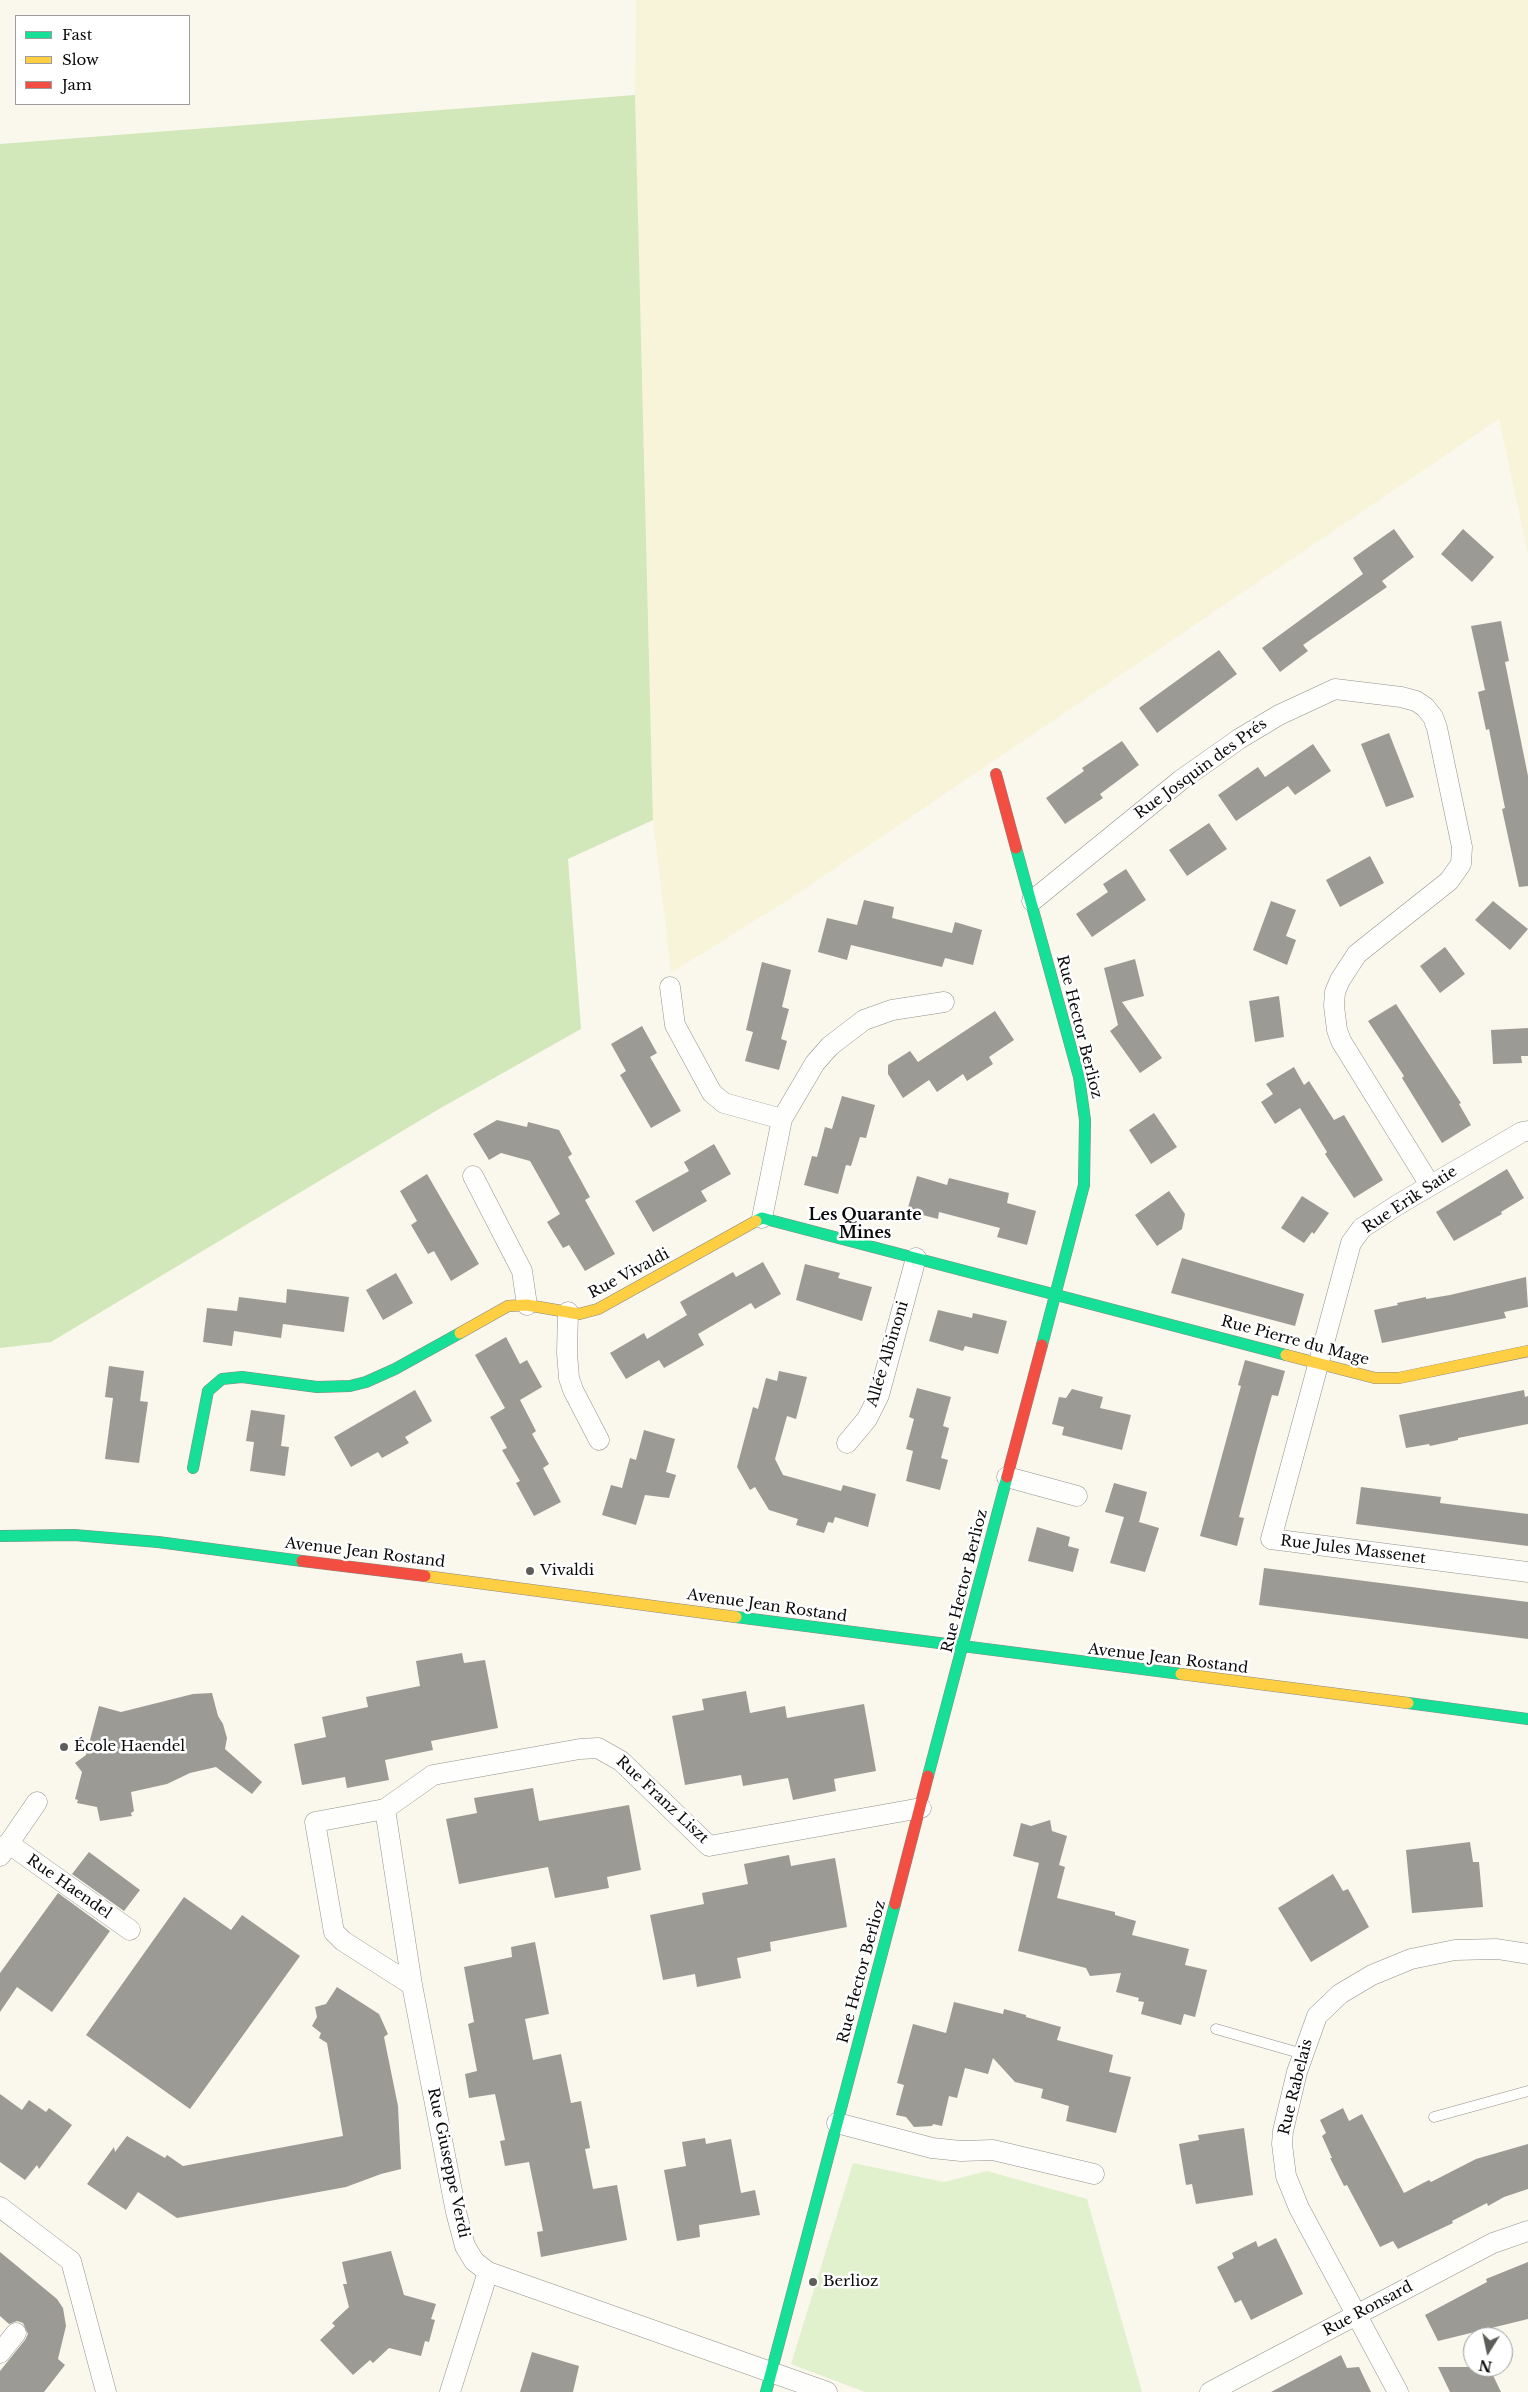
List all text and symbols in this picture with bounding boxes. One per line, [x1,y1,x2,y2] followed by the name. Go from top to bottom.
[15,15,190,105] legend
[62,25,92,44] text: Fast
[62,50,99,69] text: Slow
[62,75,92,94] text: Jam
[1131,715,1271,823] street label: Rue Josquin des Prés
[1052,953,1106,1101] street label: Rue Hector Berlioz
[1359,1163,1461,1237] street label: Rue Erik Satie
[808,1205,922,1243] district label: Les Quarante Mines
[586,1245,672,1303] street label: Rue Vivaldi
[863,1299,913,1409] street label: Allée Albinoni
[1219,1313,1371,1369] street label: Rue Pierre du Mage
[938,1507,992,1655] street label: Rue Hector Berlioz
[1279,1532,1427,1568] street label: Rue Jules Massenet
[284,1534,446,1572] street label: Avenue Jean Rostand
[540,1562,594,1580] place label: Vivaldi
[524,1565,536,1577] marker: Vivaldi
[686,1586,848,1626] street label: Avenue Jean Rostand
[1087,1640,1249,1678] street label: Avenue Jean Rostand
[74,1738,185,1756] place label: École Haendel
[58,1741,70,1753] marker: École Haendel
[612,1752,712,1848] street label: Rue Franz Liszt
[23,1851,115,1923] street label: Rue Haendel
[834,1899,890,2045] street label: Rue Hector Berlioz
[1275,2037,1317,2137] street label: Rue Rabelais
[423,2086,473,2240] street label: Rue Giuseppe Verdi
[823,2273,878,2291] place label: Berlioz
[807,2276,819,2288] marker: Berlioz
[1320,2278,1416,2340] street label: Rue Ronsard
[1463,2327,1513,2377] north arrow
[1478,2356,1494,2376] text: N

